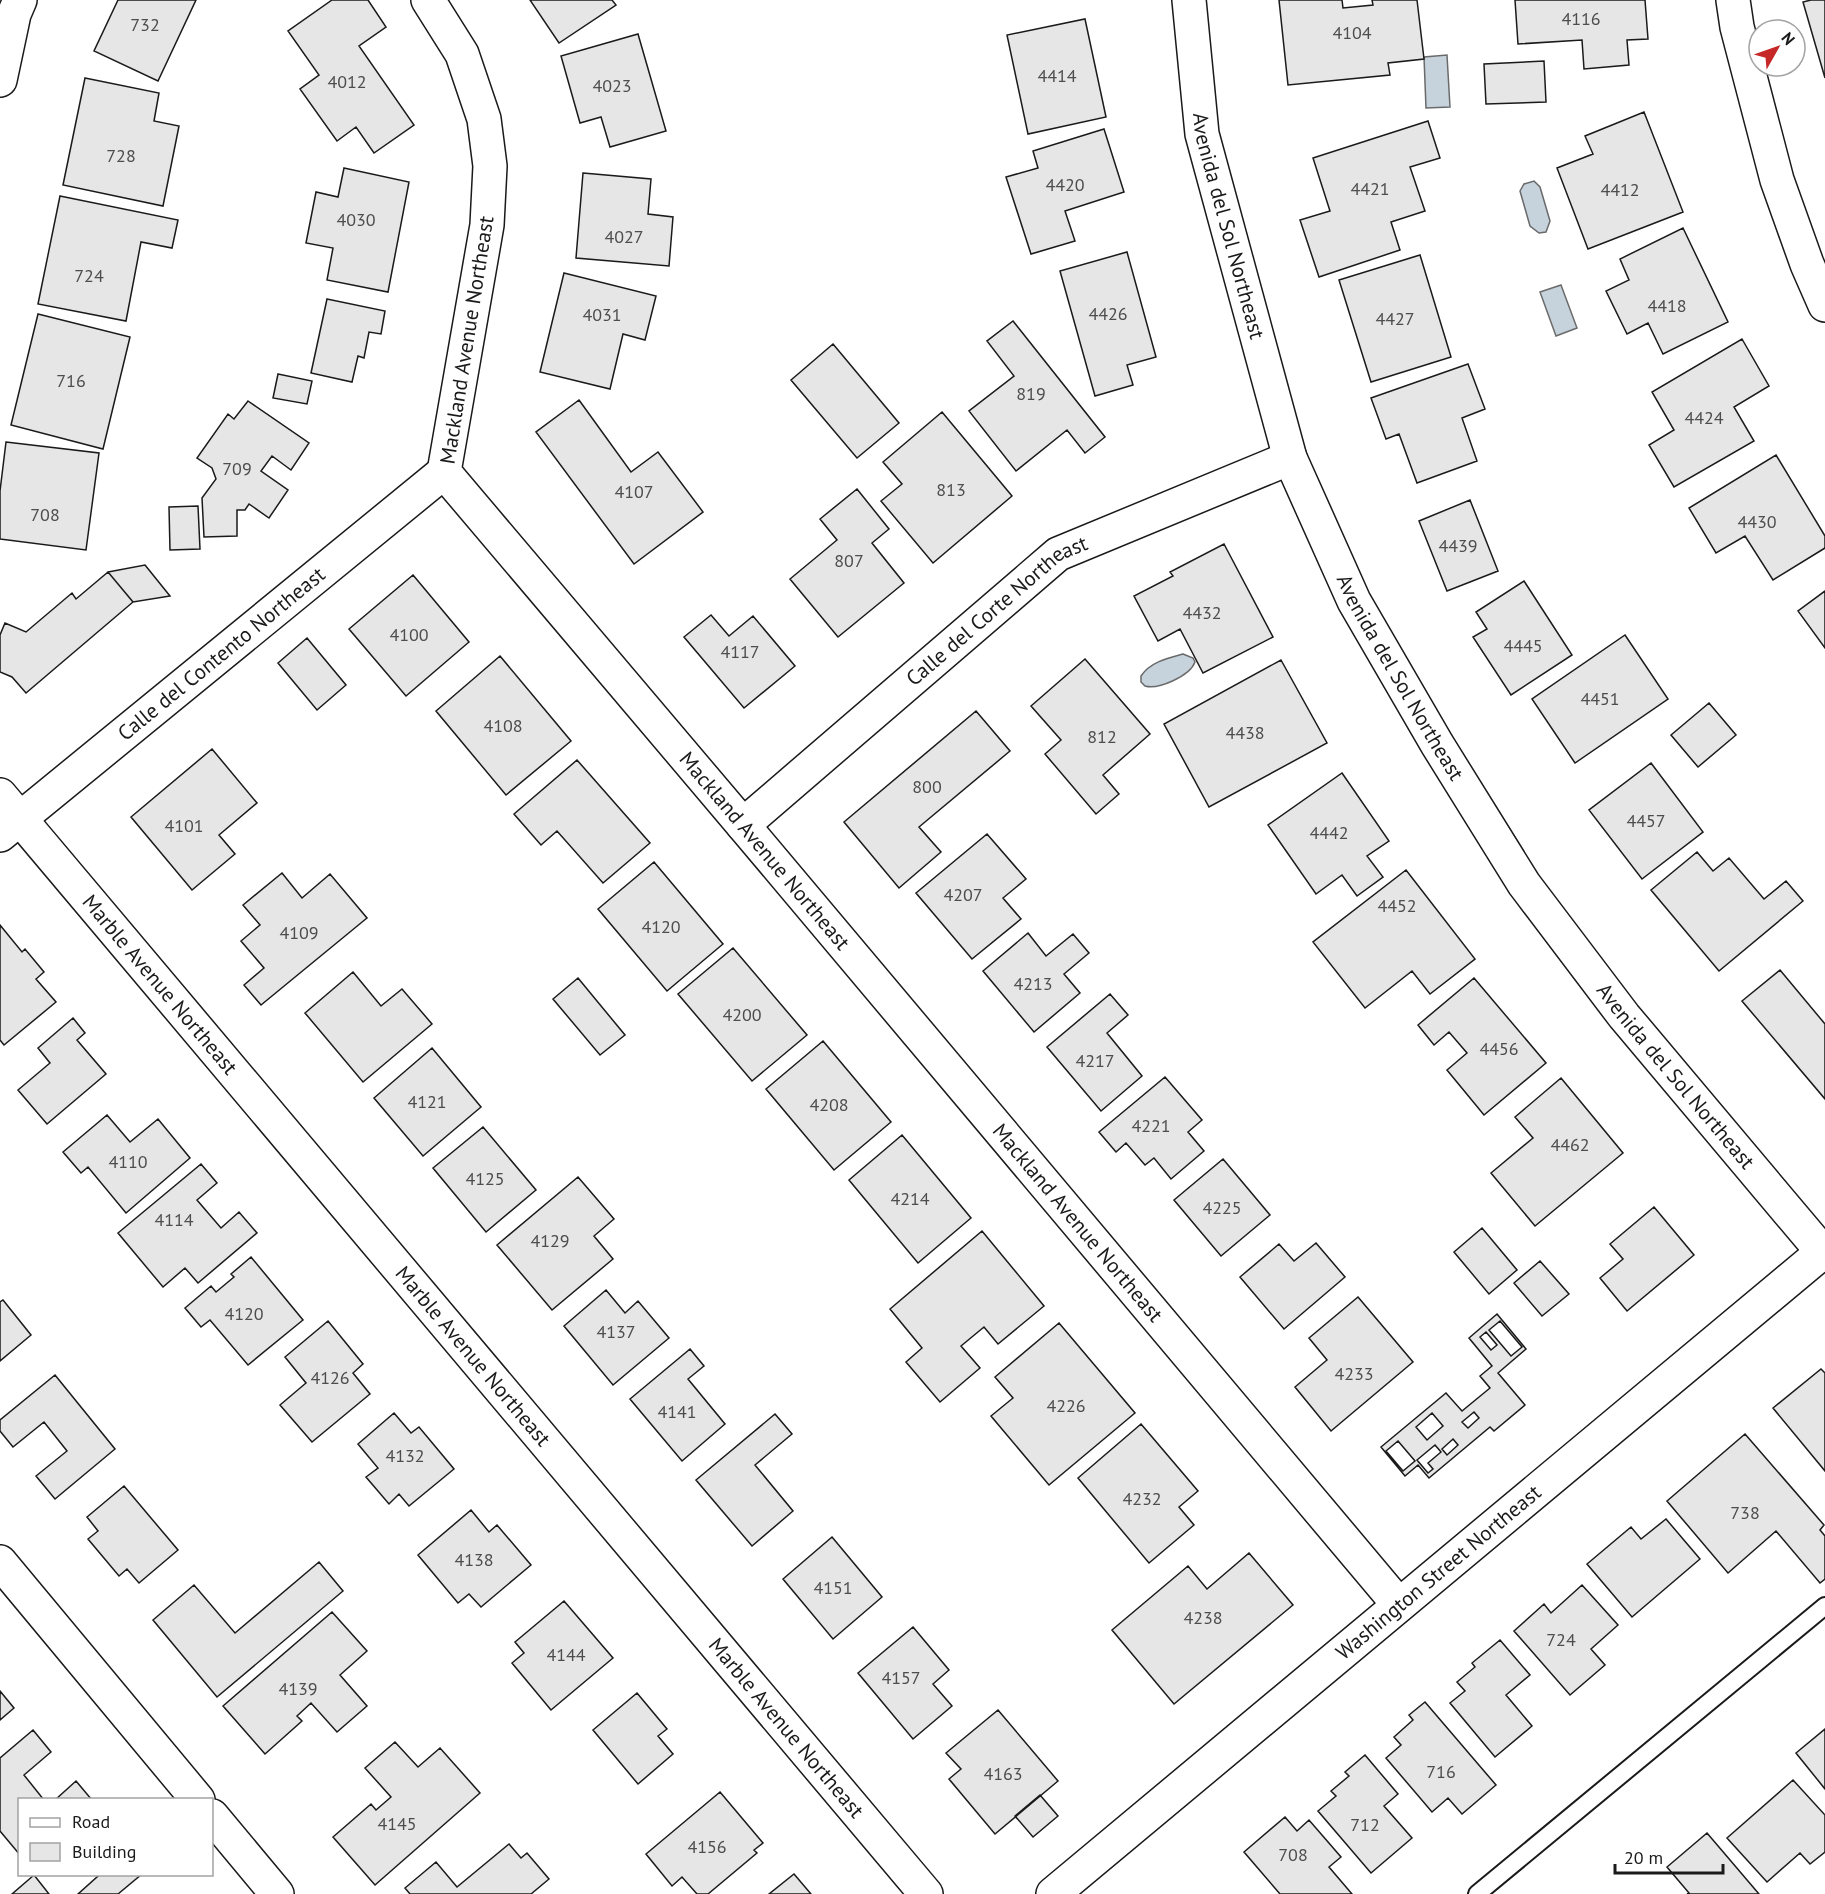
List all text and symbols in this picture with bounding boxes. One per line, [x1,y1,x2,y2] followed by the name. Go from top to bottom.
[1561,7,1601,30] house number: 4116
[130,13,160,36] house number: 732
[1747,18,1807,78] north arrow
[1332,21,1372,44] house number: 4104
[1777,28,1800,49] text: N
[1037,64,1077,87] house number: 4414
[327,70,367,93] house number: 4012
[592,74,632,97] house number: 4023
[1187,111,1271,342] street label: Avenida del Sol Northeast
[106,144,136,167] house number: 728
[1045,173,1085,196] house number: 4420
[1350,177,1390,200] house number: 4421
[1600,178,1640,201] house number: 4412
[336,208,376,231] house number: 4030
[434,214,499,466] street label: Mackland Avenue Northeast
[604,225,644,248] house number: 4027
[74,264,104,287] house number: 724
[1647,294,1687,317] house number: 4418
[1088,302,1128,325] house number: 4426
[582,303,622,326] house number: 4031
[1375,307,1415,330] house number: 4427
[56,369,86,392] house number: 716
[1016,382,1046,405] house number: 819
[1684,406,1724,429] house number: 4424
[222,457,252,480] house number: 709
[936,478,966,501] house number: 813
[614,480,654,503] house number: 4107
[30,503,60,526] house number: 708
[1737,510,1777,533] house number: 4430
[900,529,1091,692] street label: Calle del Corte Northeast
[1438,534,1478,557] house number: 4439
[834,549,864,572] house number: 807
[112,561,330,746] street label: Calle del Contento Northeast
[1331,570,1470,785] street label: Avenida del Sol Northeast
[1182,601,1222,624] house number: 4432
[389,623,429,646] house number: 4100
[1503,634,1543,657] house number: 4445
[720,640,760,663] house number: 4117
[1580,687,1620,710] house number: 4451
[483,714,523,737] house number: 4108
[1225,721,1265,744] house number: 4438
[1087,725,1117,748] house number: 812
[674,746,856,955] street label: Mackland Avenue Northeast
[912,775,942,798] house number: 800
[1626,809,1666,832] house number: 4457
[164,814,204,837] house number: 4101
[1309,821,1349,844] house number: 4442
[943,883,983,906] house number: 4207
[77,889,244,1080] street label: Marble Avenue Northeast
[1377,894,1417,917] house number: 4452
[641,915,681,938] house number: 4120
[279,921,319,944] house number: 4109
[1013,972,1053,995] house number: 4213
[1591,978,1761,1174] street label: Avenida del Sol Northeast
[722,1003,762,1026] house number: 4200
[1479,1037,1519,1060] house number: 4456
[1075,1049,1115,1072] house number: 4217
[407,1090,447,1113] house number: 4121
[809,1093,849,1116] house number: 4208
[1131,1114,1171,1137] house number: 4221
[987,1118,1169,1327] street label: Mackland Avenue Northeast
[1550,1133,1590,1156] house number: 4462
[108,1150,148,1173] house number: 4110
[465,1167,505,1190] house number: 4125
[890,1187,930,1210] house number: 4214
[1202,1196,1242,1219] house number: 4225
[154,1208,194,1231] house number: 4114
[530,1229,570,1252] house number: 4129
[390,1260,557,1452] street label: Marble Avenue Northeast
[224,1302,264,1325] house number: 4120
[596,1320,636,1343] house number: 4137
[1334,1362,1374,1385] house number: 4233
[310,1366,350,1389] house number: 4126
[1046,1394,1086,1417] house number: 4226
[657,1400,697,1423] house number: 4141
[385,1444,425,1467] house number: 4132
[1330,1479,1546,1665] street label: Washington Street Northeast
[1122,1487,1162,1510] house number: 4232
[1730,1501,1760,1524] house number: 738
[454,1548,494,1571] house number: 4138
[813,1576,853,1599] house number: 4151
[1183,1606,1223,1629] house number: 4238
[1546,1628,1576,1651] house number: 724
[703,1632,870,1823] street label: Marble Avenue Northeast
[546,1643,586,1666] house number: 4144
[881,1666,921,1689] house number: 4157
[278,1677,318,1700] house number: 4139
[1426,1760,1456,1783] house number: 716
[983,1762,1023,1785] house number: 4163
[18,1798,213,1876] legend
[72,1810,110,1833] text: Road
[377,1812,417,1835] house number: 4145
[1350,1813,1380,1836] house number: 712
[687,1835,727,1858] house number: 4156
[1615,1837,1723,1875] scale bar
[72,1840,136,1863] text: Building
[1278,1843,1308,1866] house number: 708
[1624,1846,1663,1869] text: 20 m

